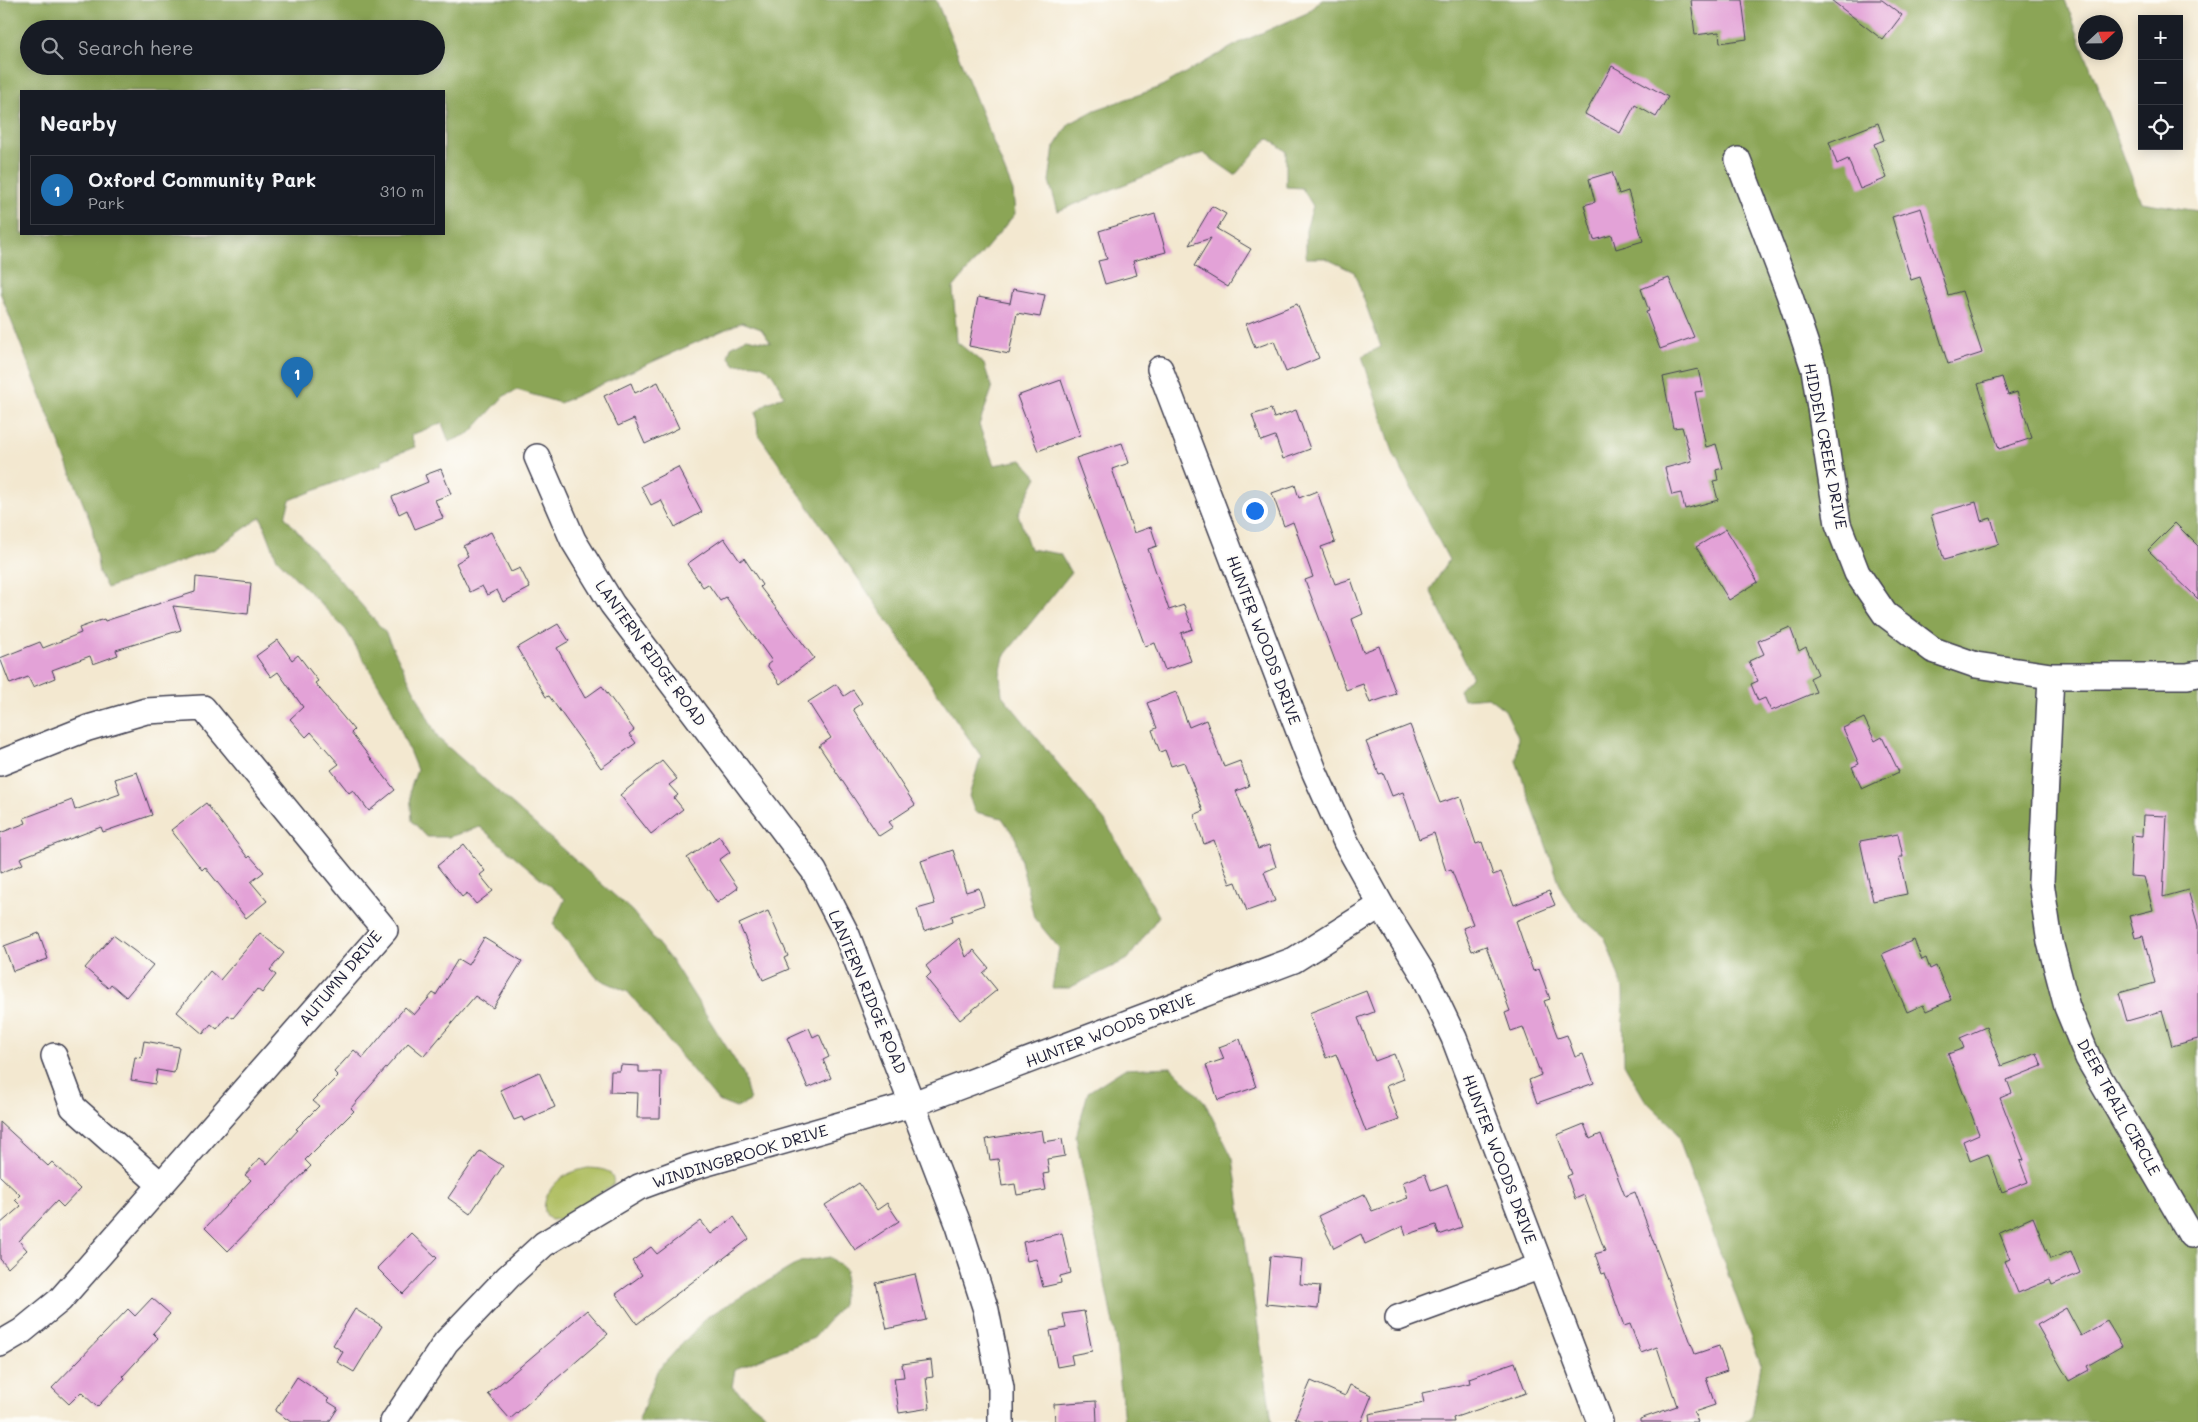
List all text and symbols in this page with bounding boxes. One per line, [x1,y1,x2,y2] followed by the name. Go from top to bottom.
[2078,15,2123,60] north arrow
[2138,15,2183,150] map controls
[2138,15,2183,60] button: +
[20,20,445,75] search box
[38,34,66,62] icon: search
[78,35,194,60] text: Search here
[2138,60,2183,105] button: −
[2138,105,2183,150] button: locate
[40,109,117,136] text: Nearby
[88,167,316,192] text: Oxford Community Park
[53,180,61,201] text: 1
[380,180,424,201] text: 310 m
[88,192,124,213] text: Park
[281,357,313,398] pin: 1
[1800,361,1853,531] street label: HIDDEN CREEK DRIVE
[1242,498,1268,524] your location
[1222,552,1306,727] street label: HUNTER WOODS DRIVE
[591,575,712,730] street label: LANTERN RIDGE ROAD
[824,907,913,1077] street label: LANTERN RIDGE ROAD
[293,925,386,1030] street label: AUTUMN DRIVE
[1022,988,1197,1072] street label: HUNTER WOODS DRIVE
[2073,1035,2166,1179] street label: DEER TRAIL CIRCLE
[1458,1071,1542,1246] street label: HUNTER WOODS DRIVE
[649,1119,830,1192] street label: WINDINGBROOK DRIVE

